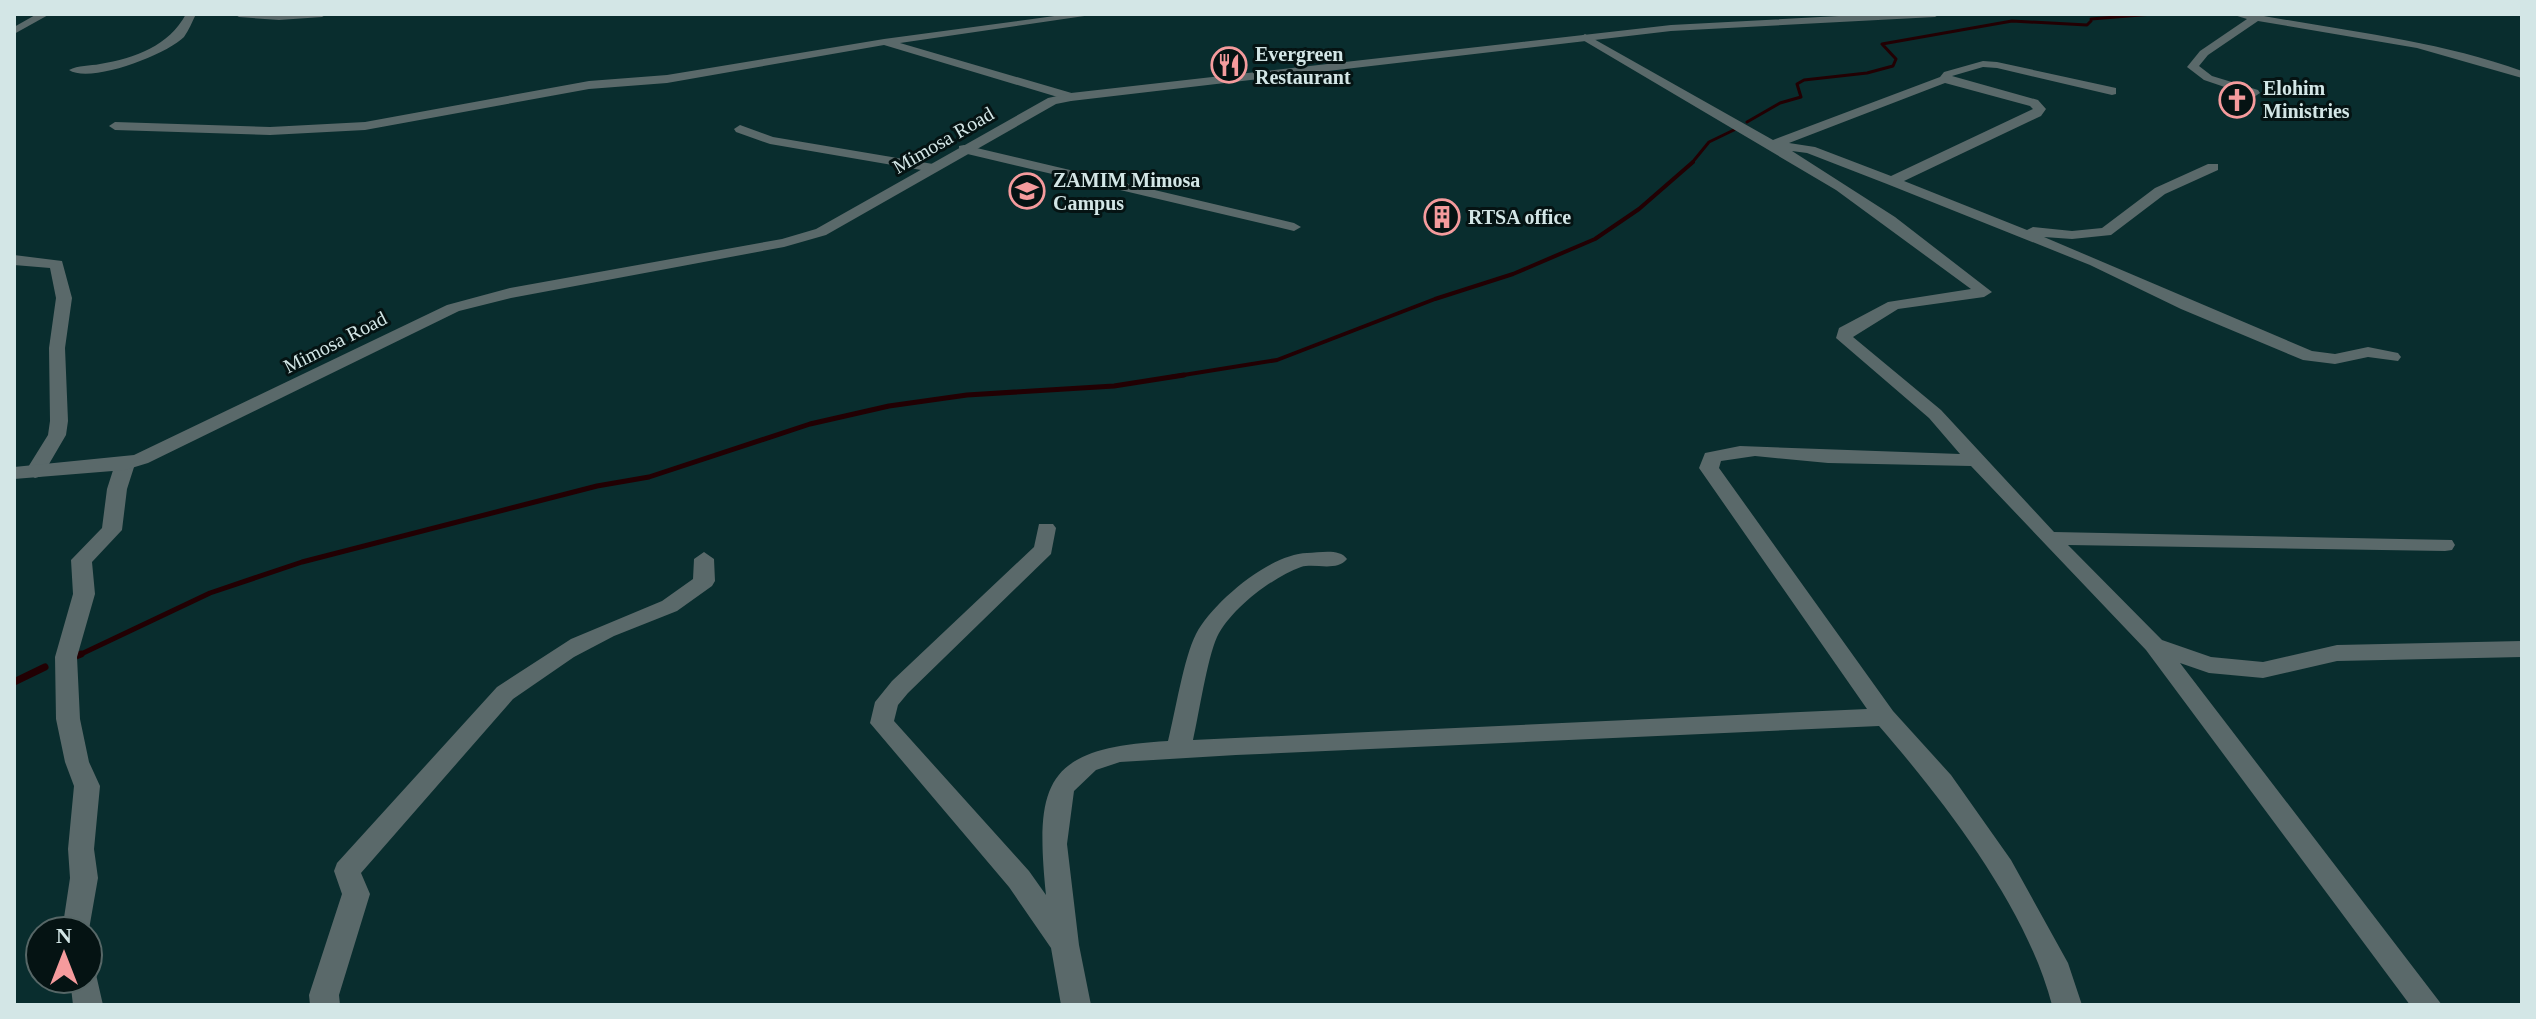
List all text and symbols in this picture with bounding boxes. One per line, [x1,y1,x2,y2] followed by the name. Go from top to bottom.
[1255,43,1351,88] place label: Evergreen Restaurant
[1210,46,1248,84] restaurant icon: Evergreen Restaurant
[2263,77,2350,122] place label: Elohim Ministries
[2218,81,2256,119] church icon: Elohim Ministries
[889,102,997,178] street label: Mimosa Road
[1053,169,1200,215] place label: ZAMIM Mimosa Campus
[1008,172,1046,210] school or university icon: ZAMIM Mimosa Campus
[1423,198,1461,236] building icon: RTSA office
[1468,206,1571,228] place label: RTSA office
[280,307,390,377] street label: Mimosa Road
[24,915,104,995] north arrow
[56,923,72,948] text: N

